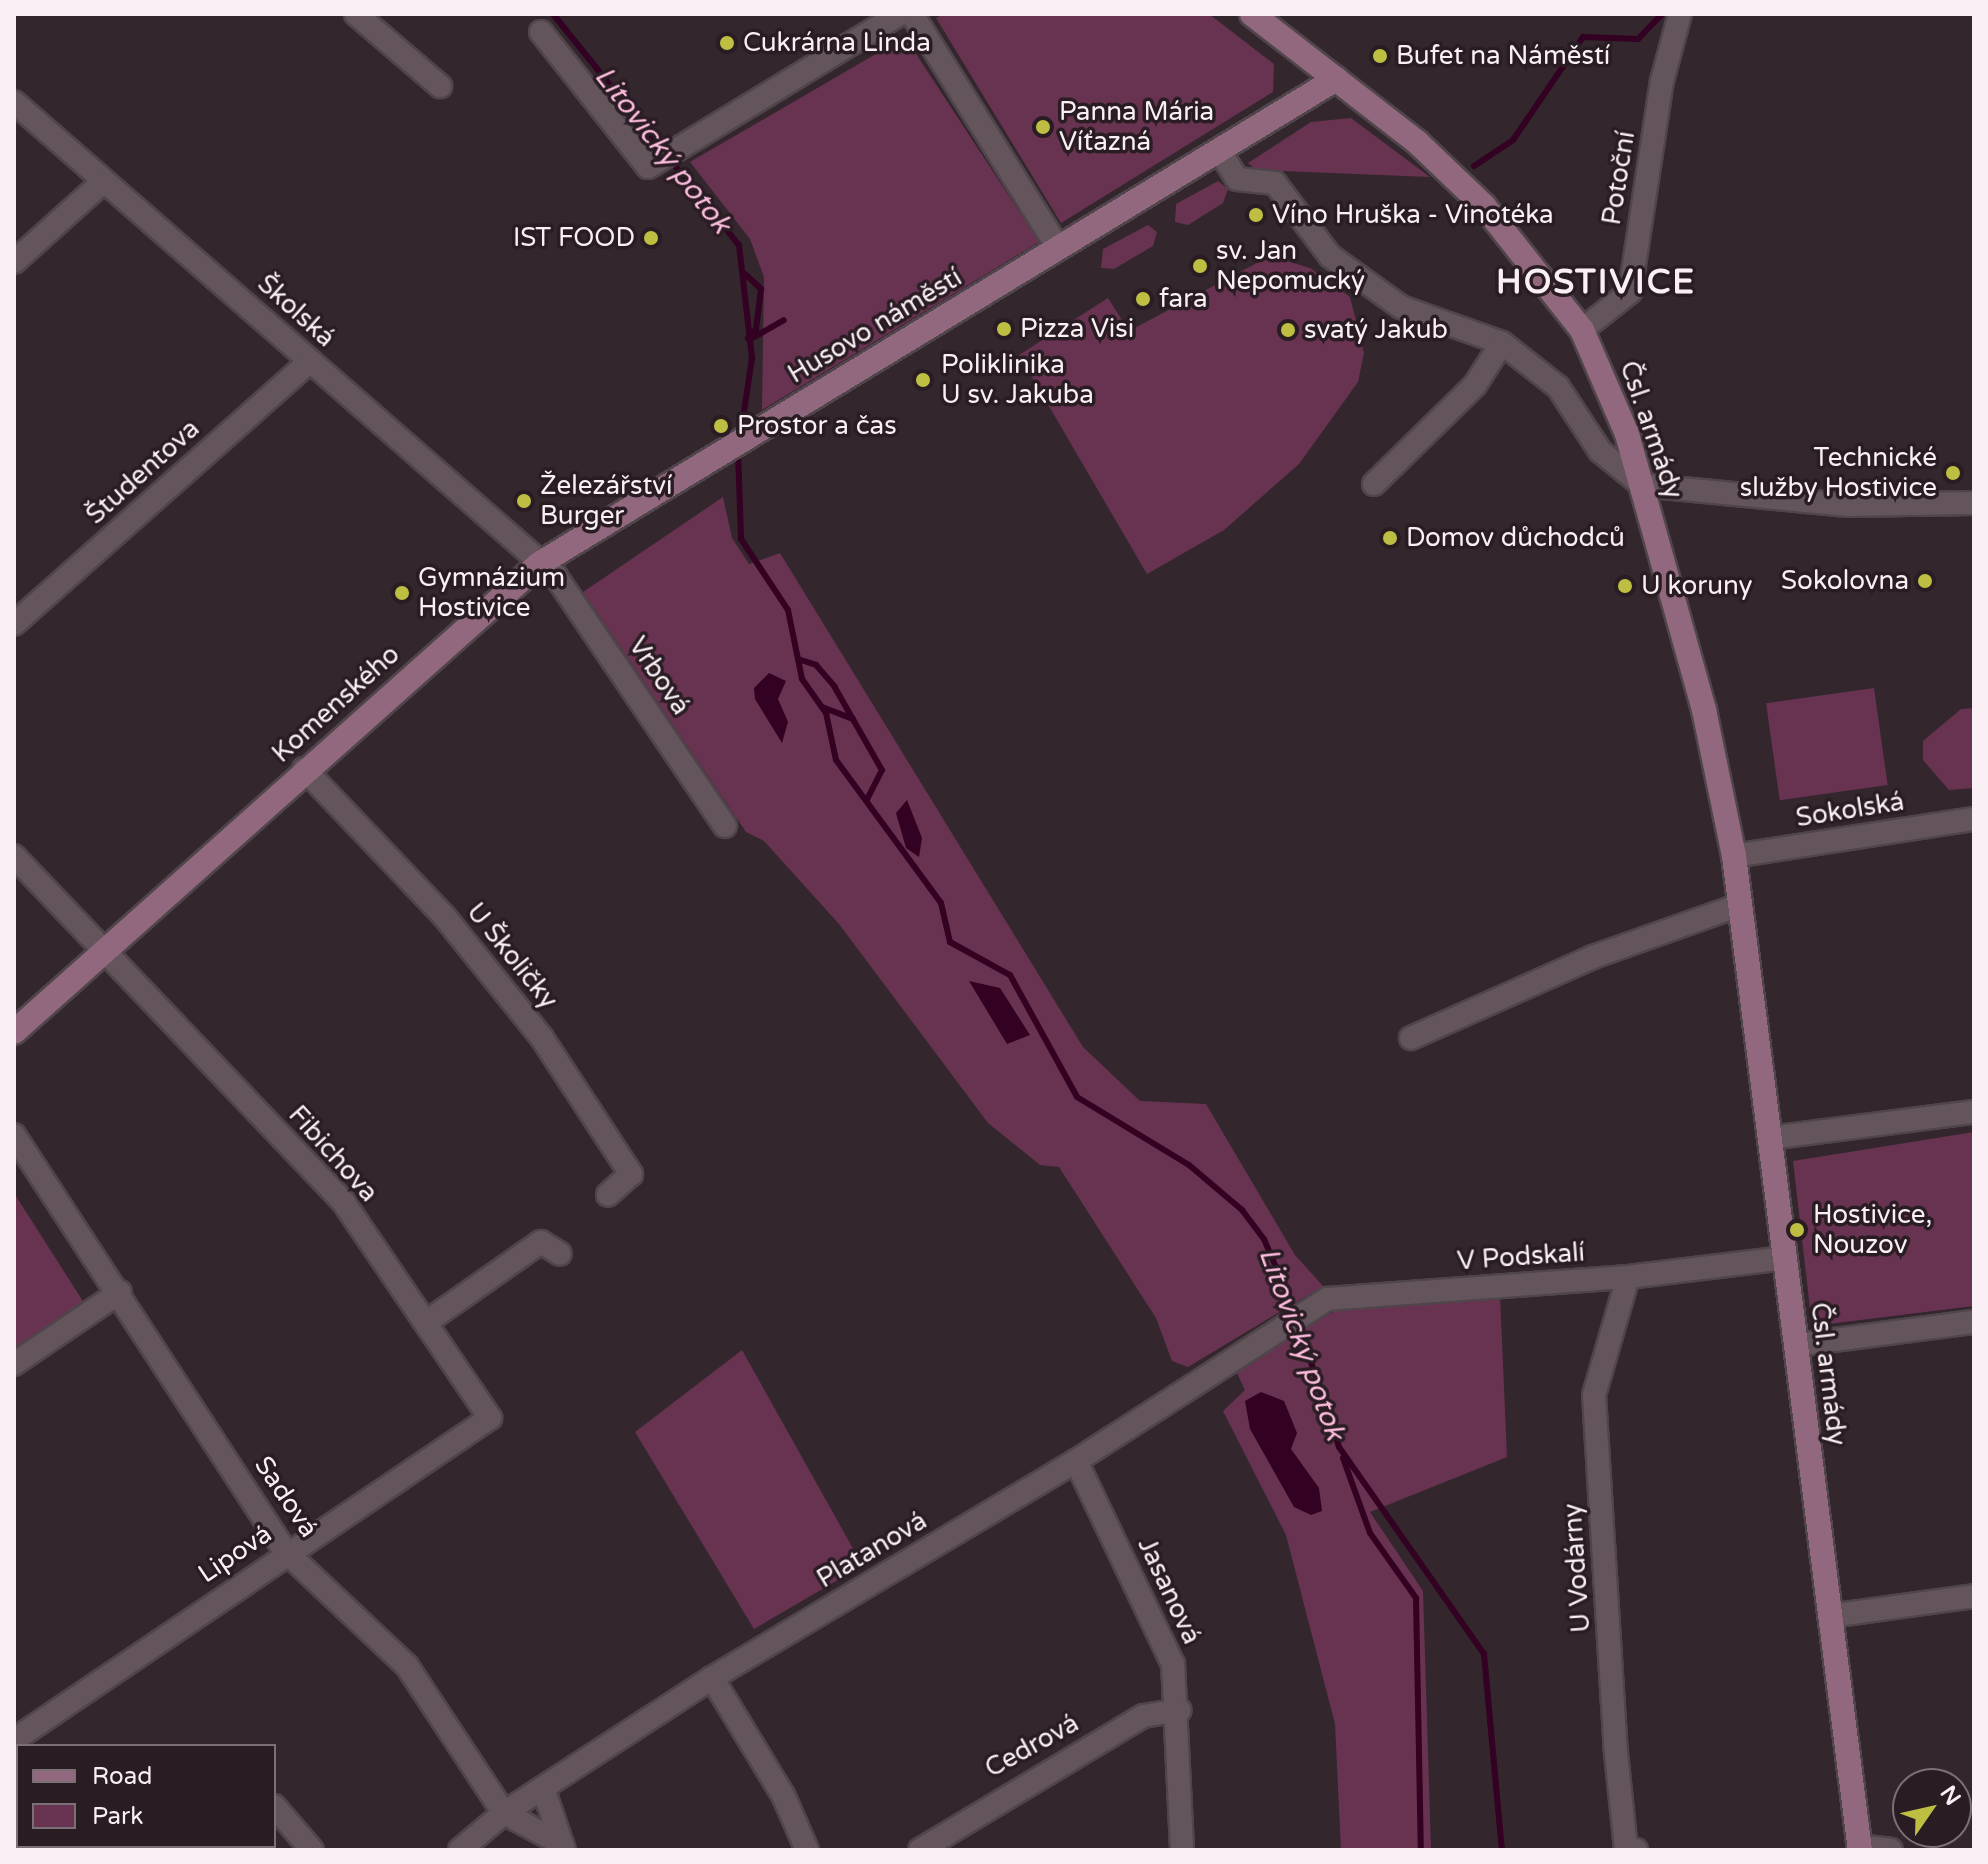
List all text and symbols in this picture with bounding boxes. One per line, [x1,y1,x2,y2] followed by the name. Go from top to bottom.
[743,27,931,59] place label: Cukrárna Linda
[718,34,736,52] marker: Cukrárna Linda
[1396,40,1610,72] place label: Bufet na Náměstí
[1371,47,1389,65] marker: Bufet na Náměstí
[588,60,738,240] water label: Litovický potok
[1059,96,1214,158] place label: Panna Mária Víťazná
[1034,118,1052,136] marker: Panna Mária Víťazná
[1596,129,1642,227] street label: Potoční
[1272,199,1554,231] place label: Víno Hruška - Vinotéka
[1247,206,1265,224] marker: Víno Hruška - Vinotéka
[513,222,635,254] place label: IST FOOD
[642,229,660,247] marker: IST FOOD
[1216,235,1365,296] place label: sv. Jan Nepomucký
[1191,257,1209,275] marker: sv. Jan Nepomucký
[782,262,968,390] street label: Husovo náměstí
[1496,263,1696,303] district label: HOSTIVICE
[251,268,341,354] street label: Školská
[1159,283,1208,315] place label: fara
[1134,290,1152,308] marker: fara
[1020,313,1134,345] place label: Pizza Visi
[1304,314,1448,346] place label: svatý Jakub
[995,320,1013,338] marker: Pizza Visi
[1279,321,1297,339] marker: svatý Jakub
[941,349,1094,410] place label: Poliklinika U sv. Jakuba
[1613,357,1689,503] street label: Čsl. armády
[912,369,934,391] marker: Poliklinika U sv. Jakuba
[737,410,897,442] place label: Prostor a čas
[80,413,206,531] street label: Študentova
[712,417,730,435] marker: Prostor a čas
[1740,442,1937,504] place label: Technické služby Hostivice
[1944,464,1962,482] marker: Technické služby Hostivice
[540,470,672,532] place label: Železářství Burger
[515,492,533,510] marker: Železářství Burger
[1406,522,1625,554] place label: Domov důchodců
[1381,529,1399,547] marker: Domov důchodců
[418,562,565,624] place label: Gymnázium Hostivice
[1781,565,1909,597] place label: Sokolovna
[1641,570,1753,602] place label: U koruny
[1916,572,1934,590] marker: Sokolovna
[1616,577,1634,595] marker: U koruny
[393,584,411,602] marker: Gymnázium Hostivice
[622,631,696,721] street label: Vrbová
[266,639,406,769] street label: Komenského
[1794,786,1906,834] street label: Sokolská
[460,897,564,1015] street label: U Školičky
[282,1100,384,1208] street label: Fibichova
[1813,1199,1932,1260] place label: Hostivice, Nouzov
[1788,1221,1806,1239] marker: Hostivice, Nouzov
[1456,1237,1586,1277] street label: V Podskalí
[1252,1243,1352,1445] water label: Litovický potok
[1804,1301,1852,1447] street label: Čsl. armády
[248,1451,324,1543] street label: Sadová
[1557,1502,1597,1634] street label: U Vodárny
[812,1505,932,1595] street label: Platanová
[192,1518,278,1590] street label: Lipová
[1131,1533,1207,1649] street label: Jasanová
[980,1708,1084,1784] street label: Cedrová
[16,1744,276,1848] legend
[92,1762,152,1791] text: Road
[1892,1768,1972,1848] north arrow
[1935,1781,1966,1810] text: N
[92,1802,143,1831] text: Park

